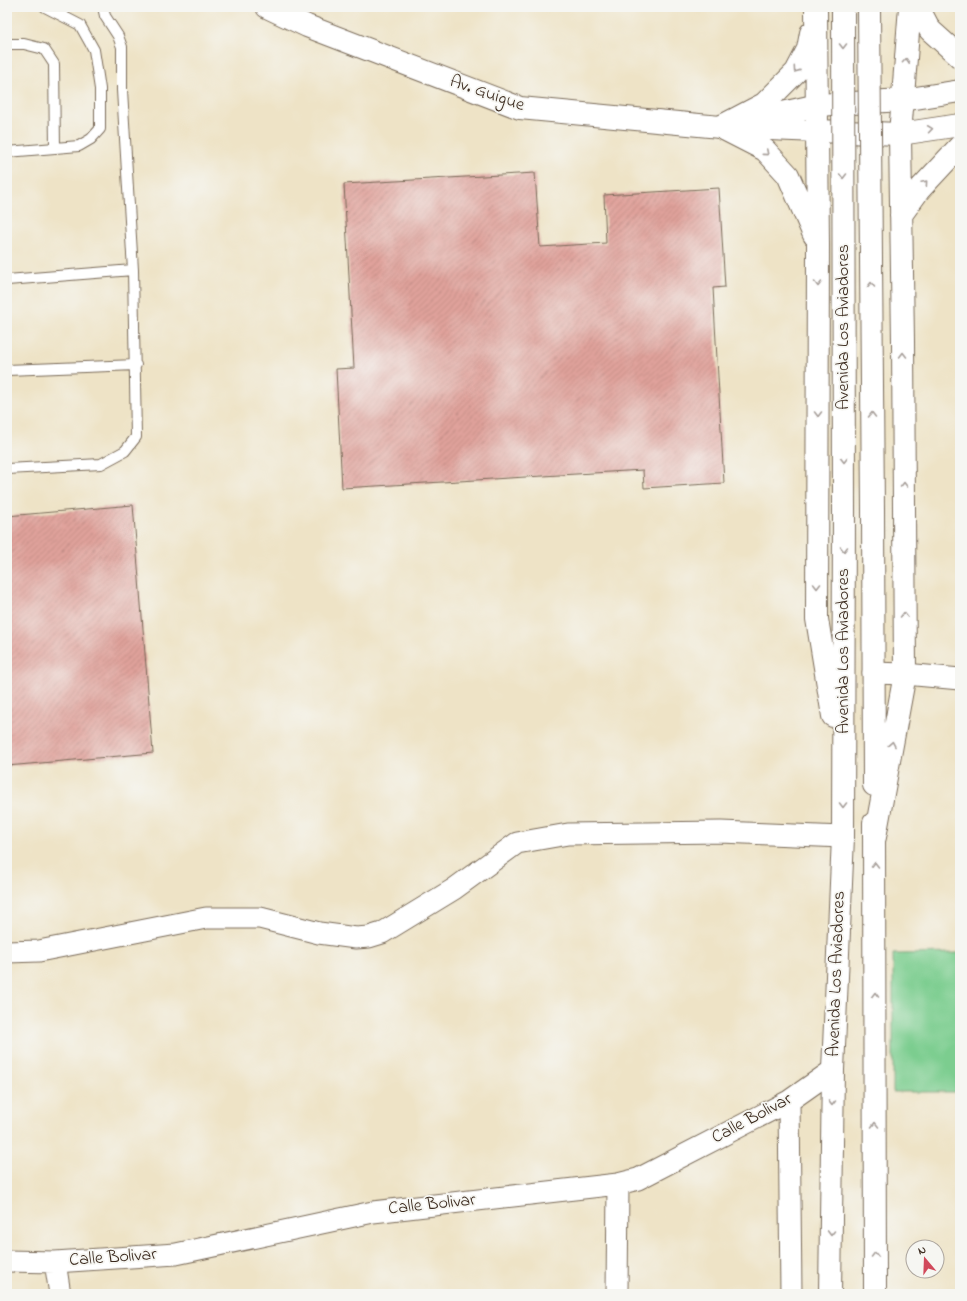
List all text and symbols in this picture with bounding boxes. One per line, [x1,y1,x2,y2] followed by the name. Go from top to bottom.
[839,43,847,49] one-way arrow
[901,58,910,64] one-way arrow
[793,66,801,73] one-way arrow
[446,69,529,120] street label: Av. Guigue
[927,125,933,134] one-way arrow
[761,148,769,155] one-way arrow
[839,173,848,179] one-way arrow
[920,181,927,188] one-way arrow
[831,244,857,410] street label: Avenida Los Aviadores
[814,281,822,287] one-way arrow
[867,282,875,288] one-way arrow
[899,352,907,358] one-way arrow
[814,411,822,417] one-way arrow
[868,412,876,418] one-way arrow
[840,457,848,463] one-way arrow
[900,482,908,488] one-way arrow
[840,546,848,552] one-way arrow
[831,568,857,734] street label: Avenida Los Aviadores
[813,583,821,589] one-way arrow
[900,612,908,618] one-way arrow
[887,741,896,747] one-way arrow
[839,802,847,808] one-way arrow
[871,862,879,868] one-way arrow
[821,891,853,1057] street label: Avenida Los Aviadores
[871,992,879,998] one-way arrow
[707,1087,797,1151] street label: Calle Bolivar
[828,1100,836,1106] one-way arrow
[871,1122,879,1128] one-way arrow
[387,1187,477,1223] street label: Calle Bolivar
[827,1230,835,1236] one-way arrow
[905,1239,945,1279] north arrow
[68,1242,158,1274] street label: Calle Bolivar
[916,1242,928,1259] text: N
[871,1252,879,1258] one-way arrow

